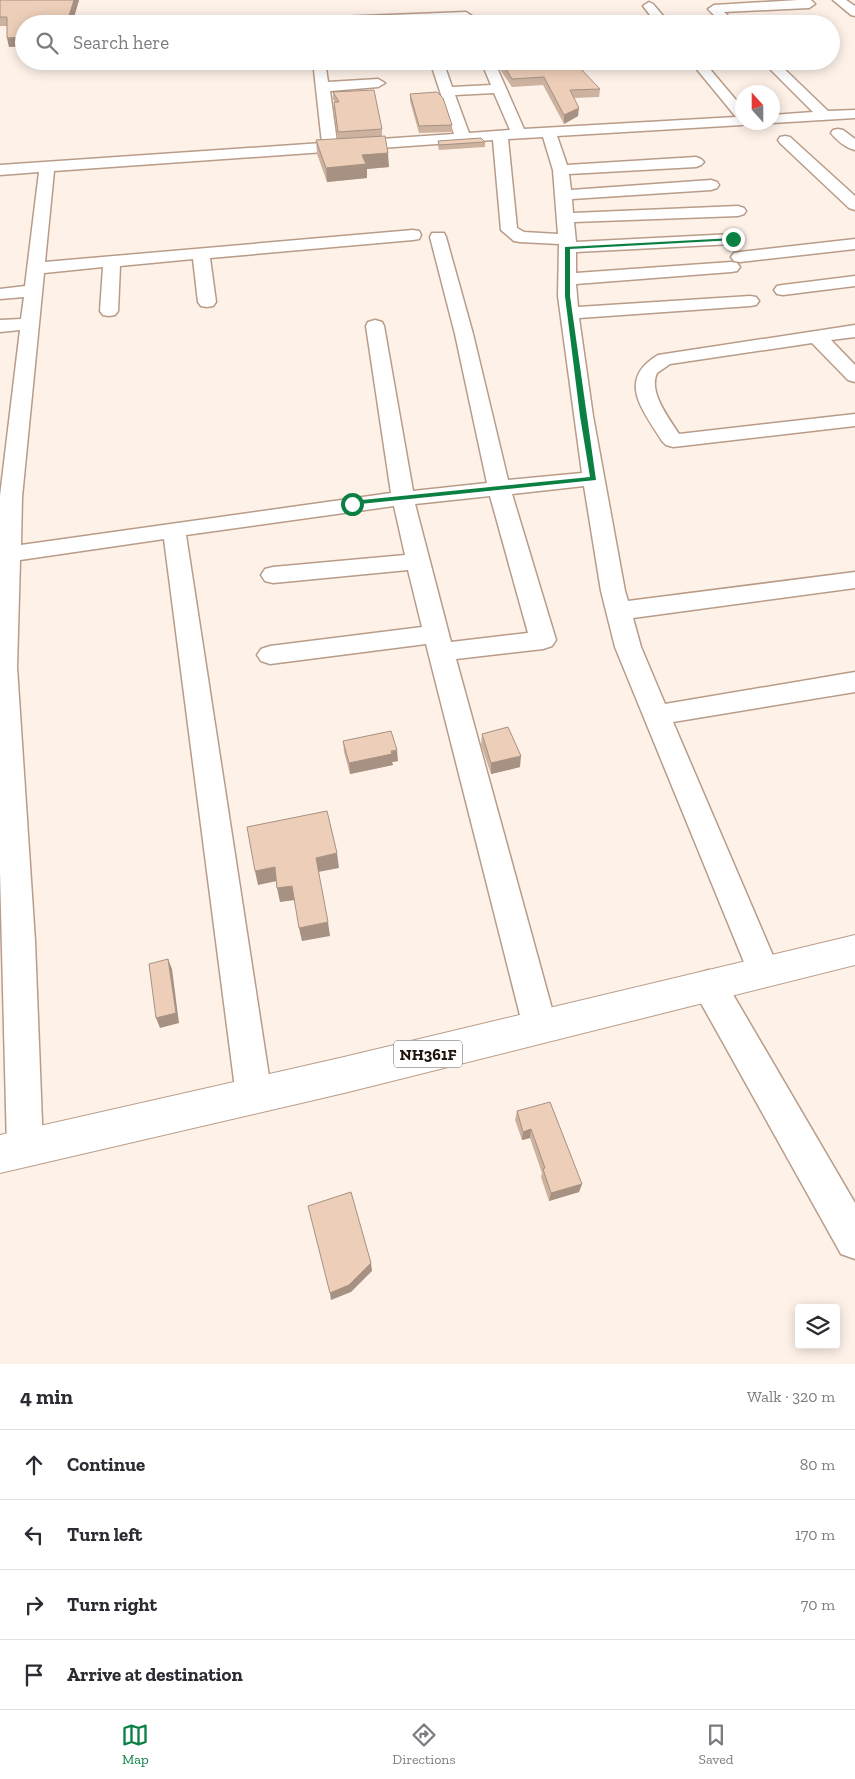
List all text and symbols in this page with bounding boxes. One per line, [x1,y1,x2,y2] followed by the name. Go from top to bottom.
[15,15,840,70] search box
[33,29,61,57] icon: search
[73,31,169,54] text: Search here
[735,85,780,130] north arrow
[722,228,745,251] route end
[341,493,364,516] route start
[394,1040,462,1068] road number: NH361F
[795,1304,840,1349] map controls
[795,1304,840,1349] button: layers
[20,1384,73,1409] text: 4 min
[747,1387,835,1406] text: Walk · 320 m
[20,1451,48,1479] icon: ahead
[67,1453,145,1476] text: Continue
[800,1455,835,1474] text: 80 m
[20,1521,48,1549] icon: left
[67,1523,142,1546] text: Turn left
[795,1525,835,1544] text: 170 m
[20,1591,48,1619] icon: right
[67,1593,157,1616] text: Turn right
[801,1595,835,1614] text: 70 m
[20,1661,48,1689] icon: arrive
[67,1663,243,1686] text: Arrive at destination
[121,1721,149,1768] tab: Map
[392,1721,456,1768] tab: Directions
[698,1721,734,1768] tab: Saved

